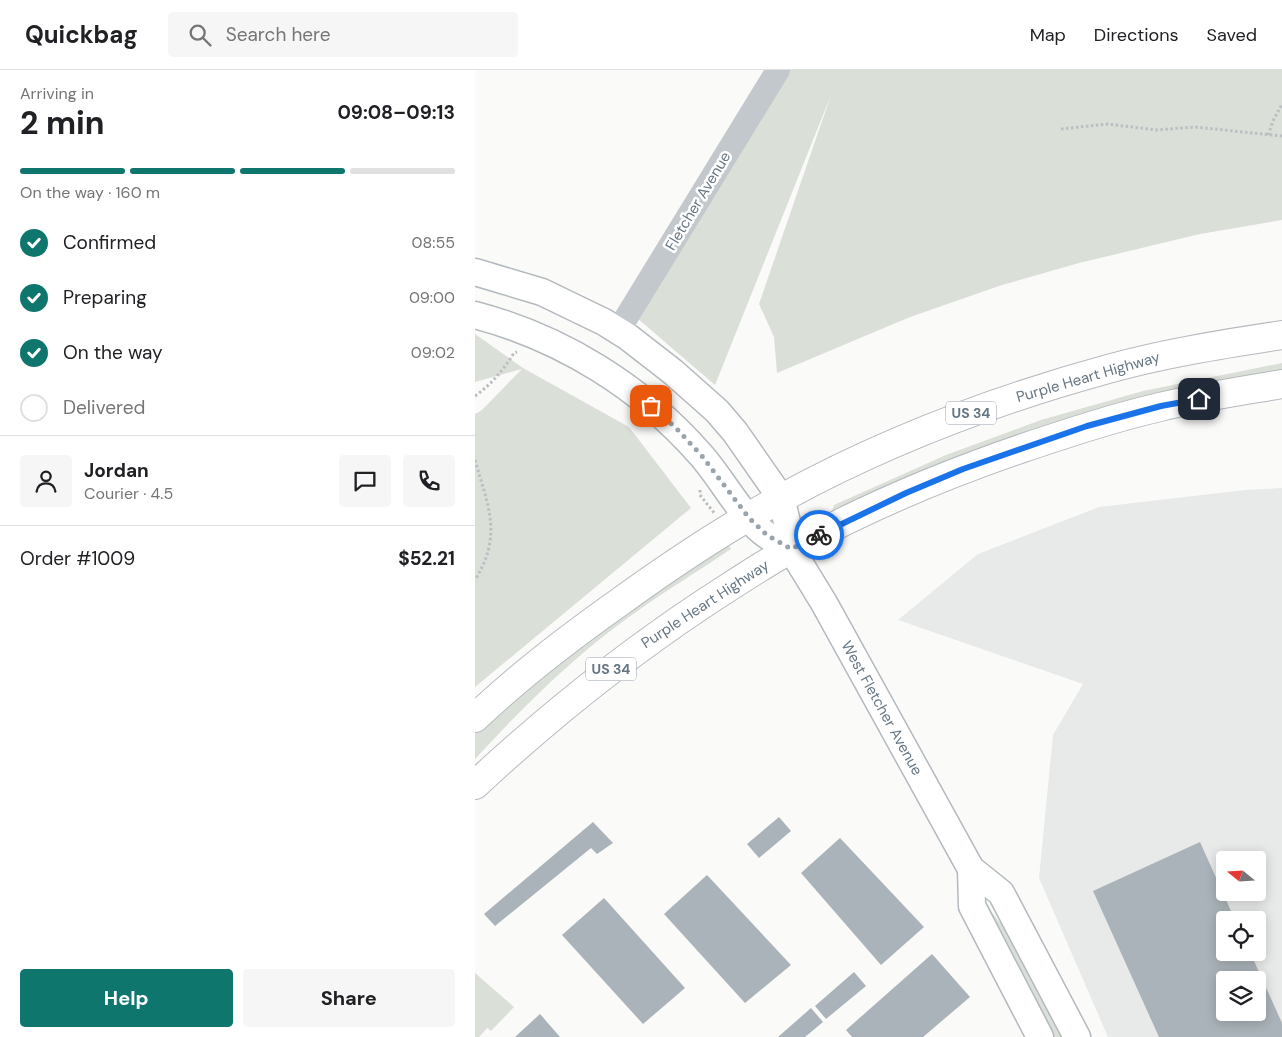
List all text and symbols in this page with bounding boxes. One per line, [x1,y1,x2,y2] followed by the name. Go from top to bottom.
[168,12,518,57] search box
[25,19,138,50] text: Quickbag
[186,21,214,49] icon: search
[226,22,331,47] text: Search here
[1030,23,1066,47] text: Map
[1094,23,1179,47] text: Directions
[1207,23,1257,47] text: Saved
[20,83,94,104] text: Arriving in
[337,100,455,125] text: 09:08–09:13
[20,102,105,144] text: 2 min
[661,148,735,254] street label: Fletcher Avenue
[20,182,160,203] text: On the way · 160 m
[20,229,48,257] icon: check
[63,230,156,255] text: Confirmed
[412,232,455,253] text: 08:55
[20,284,48,312] icon: check
[63,285,147,310] text: Preparing
[409,287,455,308] text: 09:00
[20,339,48,367] icon: check
[63,340,163,365] text: On the way
[411,342,455,363] text: 09:02
[1014,347,1163,407] street label: Purple Heart Highway
[1178,378,1220,420] pin
[630,385,672,427] pin
[1185,385,1213,413] icon: home
[637,392,665,420] icon: bag
[63,395,145,420] text: Delivered
[946,402,996,424] road number: US 34
[20,455,72,507] button: person
[339,455,391,507] button: chat
[403,455,455,507] button: phone
[84,458,149,483] text: Jordan
[84,483,173,504] text: Courier · 4.5
[794,510,844,560] courier
[805,521,833,549] icon: bike
[20,546,135,571] text: Order #1009
[398,546,455,571] text: $52.21
[637,555,773,653] street label: Purple Heart Highway
[837,637,927,779] street label: West Fletcher Avenue
[586,658,636,680] road number: US 34
[1216,851,1266,901] north arrow
[1216,851,1266,1021] map controls
[1216,911,1266,961] button: locate
[20,969,233,1027] button: Help
[243,969,455,1027] button: Share
[1216,971,1266,1021] button: layers

